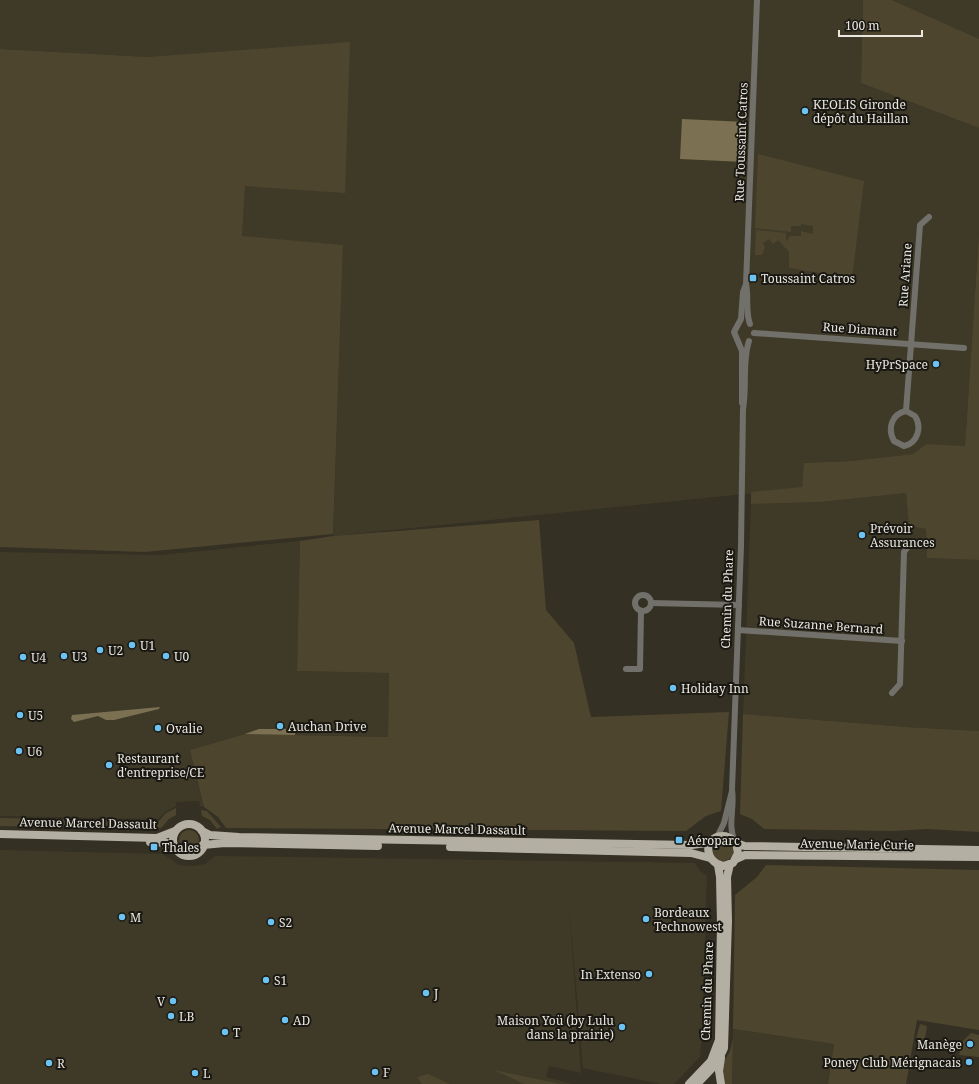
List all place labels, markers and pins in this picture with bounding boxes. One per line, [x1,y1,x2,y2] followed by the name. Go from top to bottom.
[813,96,909,127] place label: KEOLIS Gironde dépôt du Haillan
[800,106,810,116] marker: KEOLIS Gironde dépôt du Haillan
[761,270,855,287] place label: Toussaint Catros
[748,273,758,283] marker: Toussaint Catros
[866,356,928,373] place label: HyPrSpace
[931,359,941,369] marker: HyPrSpace
[870,520,935,551] place label: Prévoir Assurances
[857,530,867,540] marker: Prévoir Assurances
[140,637,155,654] place label: U1
[127,640,137,650] marker: U1
[108,642,123,659] place label: U2
[95,645,105,655] marker: U2
[72,648,88,665] place label: U3
[174,648,190,665] place label: U0
[31,649,47,666] place label: U4
[59,651,69,661] marker: U3
[161,651,171,661] marker: U0
[18,652,28,662] marker: U4
[681,680,749,697] place label: Holiday Inn
[668,683,678,693] marker: Holiday Inn
[28,707,43,724] place label: U5
[15,710,25,720] marker: U5
[288,718,367,735] place label: Auchan Drive
[166,720,203,737] place label: Ovalie
[275,721,285,731] marker: Auchan Drive
[153,723,163,733] marker: Ovalie
[27,743,43,760] place label: U6
[14,746,24,756] marker: U6
[117,750,204,781] place label: Restaurant d'entreprise/CE
[104,760,114,770] marker: Restaurant d'entreprise/CE
[687,832,740,849] place label: Aéroparc
[674,835,684,845] marker: Aéroparc
[162,839,199,856] place label: Thales
[149,842,159,852] marker: Thales
[654,904,722,935] place label: Bordeaux Technowest
[130,909,141,926] place label: M
[117,912,127,922] marker: M
[279,914,292,931] place label: S2
[641,914,651,924] marker: Bordeaux Technowest
[266,917,276,927] marker: S2
[581,966,641,983] place label: In Extenso
[644,969,654,979] marker: In Extenso
[274,972,287,989] place label: S1
[261,975,271,985] marker: S1
[433,985,438,1002] place label: J
[421,988,431,998] marker: J
[157,993,166,1010] place label: V
[168,996,178,1006] marker: V
[179,1008,194,1025] place label: LB
[166,1011,176,1021] marker: LB
[293,1012,310,1029] place label: AD
[497,1012,614,1043] place label: Maison Yoü (by Lulu dans la prairie)
[280,1015,290,1025] marker: AD
[617,1022,627,1032] marker: Maison Yoü (by Lulu dans la prairie)
[233,1024,241,1041] place label: T
[220,1027,230,1037] marker: T
[917,1036,962,1053] place label: Manège
[965,1039,975,1049] marker: Manège
[824,1054,961,1071] place label: Poney Club Mérignacais
[57,1055,65,1072] place label: R
[964,1057,974,1067] marker: Poney Club Mérignacais
[44,1058,54,1068] marker: R
[383,1064,390,1081] place label: F
[203,1065,210,1082] place label: L
[370,1067,380,1077] marker: F
[190,1068,200,1078] marker: L

